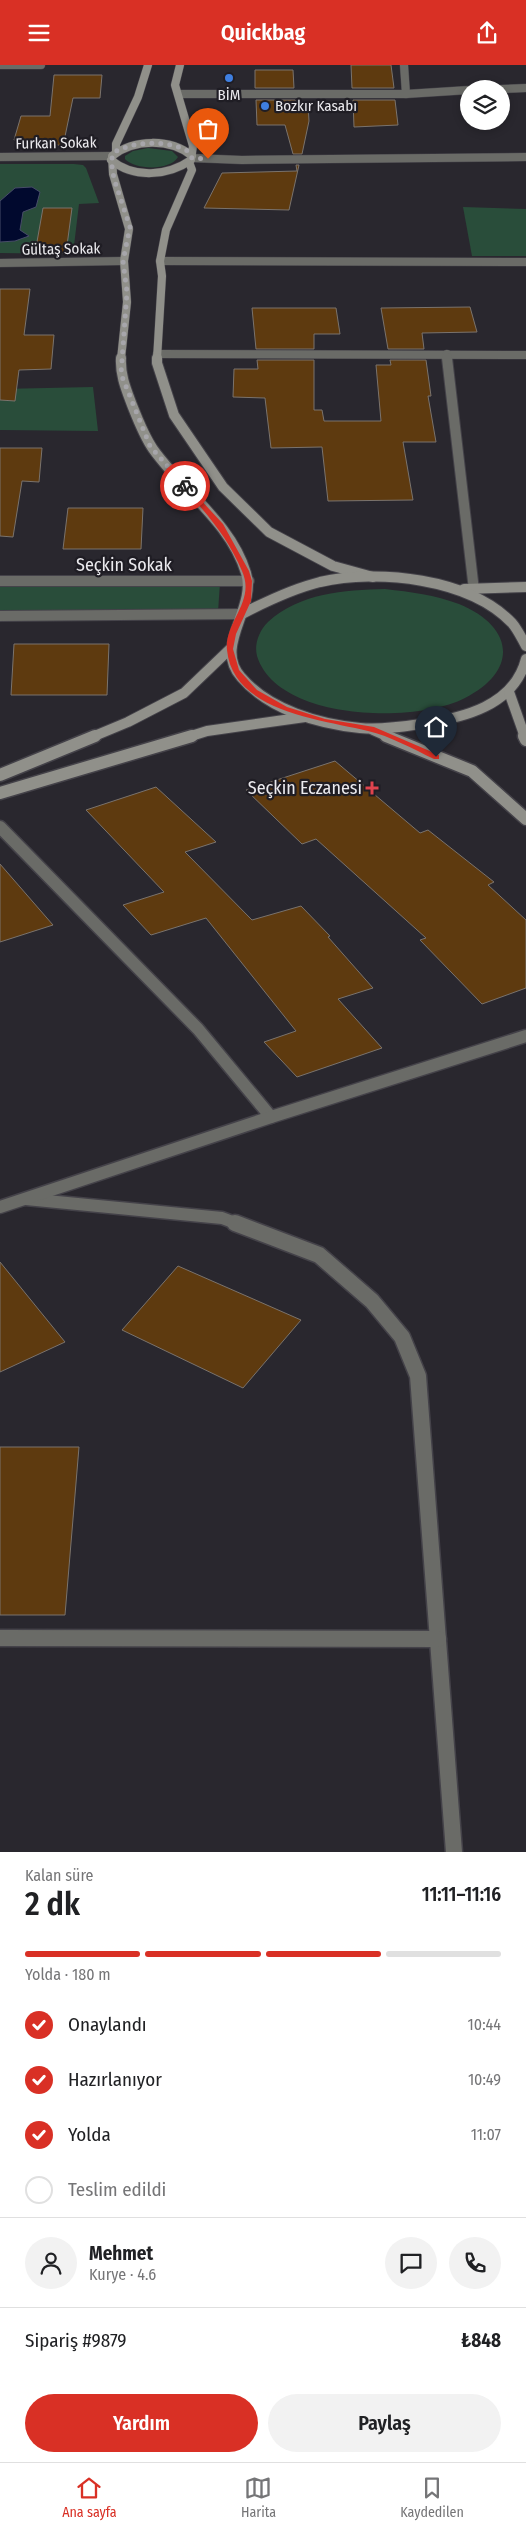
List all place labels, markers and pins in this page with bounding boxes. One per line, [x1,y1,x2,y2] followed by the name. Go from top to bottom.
[223,72,235,84] marker: BİM
[218,86,240,104] place label: BİM
[275,97,357,115] place label: Bozkır Kasabı
[259,100,271,112] marker: Bozkır Kasabı
[187,108,229,159] pin
[415,706,457,757] pin
[248,777,362,799] place label: Seçkin Eczanesi
[366,782,378,794] marker: Seçkin Eczanesi

